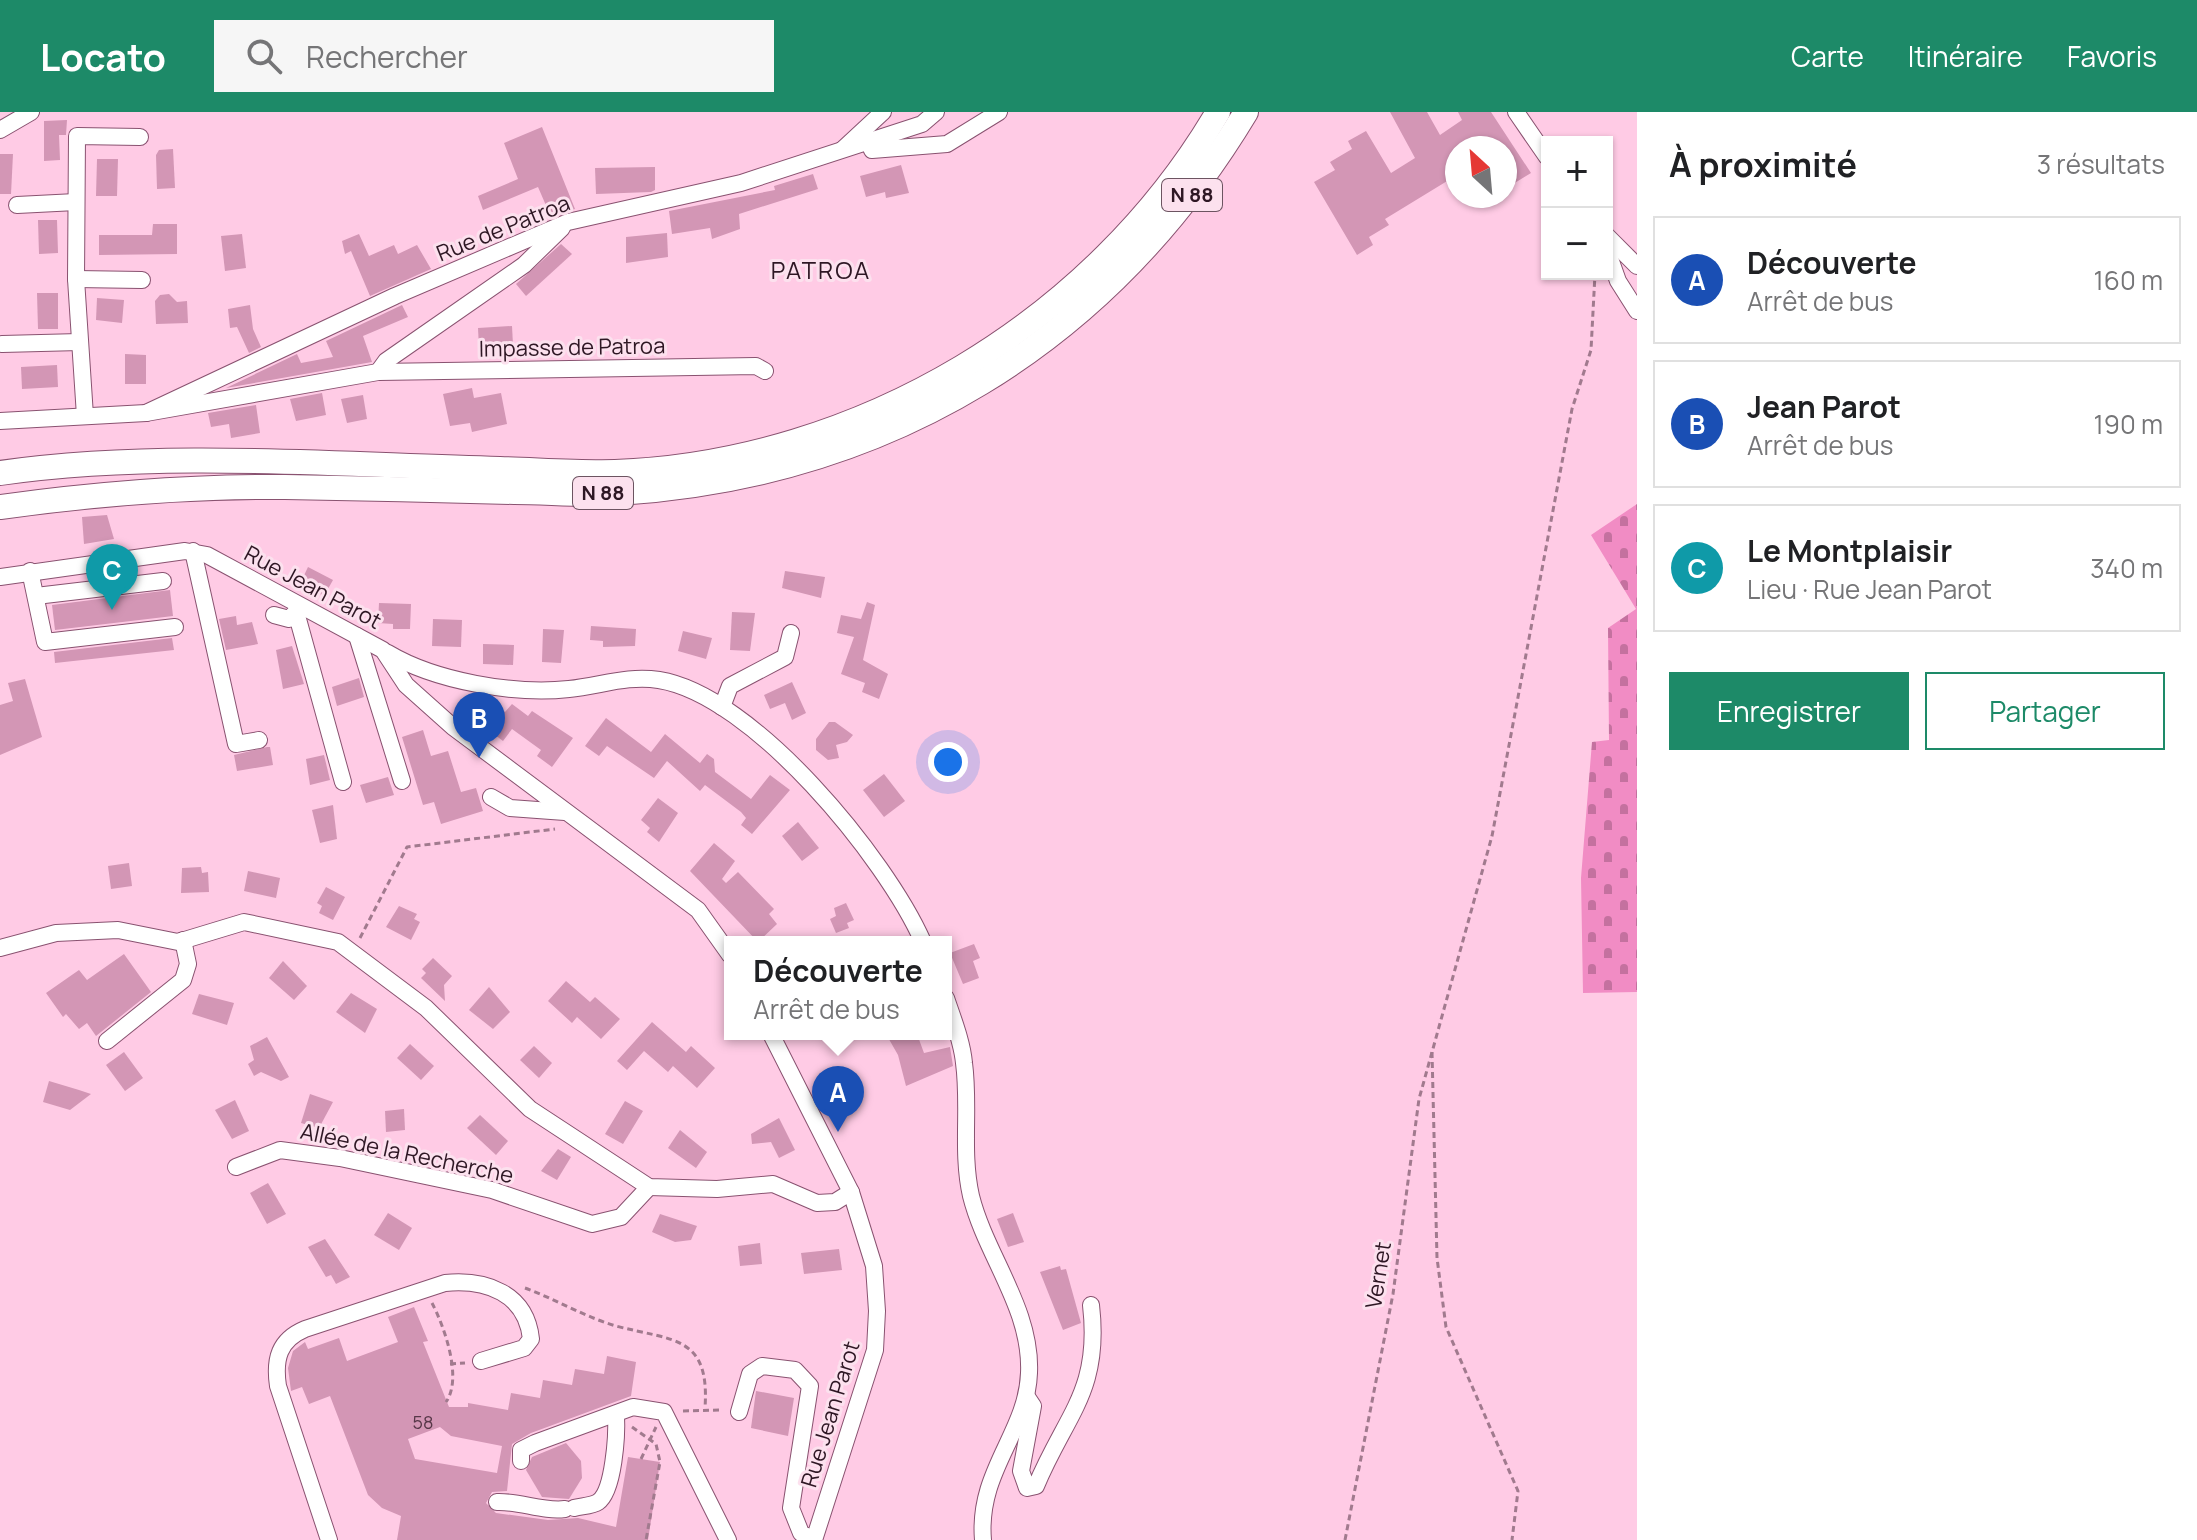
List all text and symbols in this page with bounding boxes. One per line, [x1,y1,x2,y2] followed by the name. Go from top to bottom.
[214,20,774,92] search box
[40,30,166,82] text: Locato
[242,34,286,78] icon: search
[306,36,468,77] text: Rechercher
[1791,37,1864,75] text: Carte
[1908,37,2023,75] text: Itinéraire
[2067,37,2157,75] text: Favoris
[1445,136,1517,208] north arrow
[1541,136,1613,280] map controls
[1541,136,1613,208] button: +
[1669,141,1857,187] text: À proximité
[2037,146,2165,182] text: 3 résultats
[1162,179,1222,211] road number: N 88
[432,188,574,268] street label: Rue de Patroa
[1541,208,1613,280] button: −
[1747,242,1916,283] text: Découverte
[771,253,871,286] district label: PATROA
[1688,262,1706,298] text: A
[2094,262,2163,298] text: 160 m
[1747,283,1893,319] text: Arrêt de bus
[479,330,665,364] street label: Impasse de Patroa
[1747,386,1901,427] text: Jean Parot
[1689,406,1705,442] text: B
[2094,406,2163,442] text: 190 m
[1747,427,1893,463] text: Arrêt de bus
[573,477,633,509] road number: N 88
[1747,530,1952,571] text: Le Montplaisir
[239,538,387,636] street label: Rue Jean Parot
[86,544,138,610] pin: C
[1687,550,1707,586] text: C
[2090,550,2163,586] text: 340 m
[1747,571,1992,607] text: Lieu · Rue Jean Parot
[1669,672,1909,750] button: Enregistrer
[1925,672,2165,750] button: Partager
[453,692,505,758] pin: B
[928,742,968,782] your location
[724,936,952,1040] popup
[753,950,923,991] text: Découverte
[753,991,900,1027] text: Arrêt de bus
[812,1066,864,1132] pin: A
[298,1116,516,1190] street label: Allée de la Recherche
[1358,1239,1398,1311] street label: Vernet
[794,1337,867,1491] street label: Rue Jean Parot
[413,1410,433,1434] house number: 58

